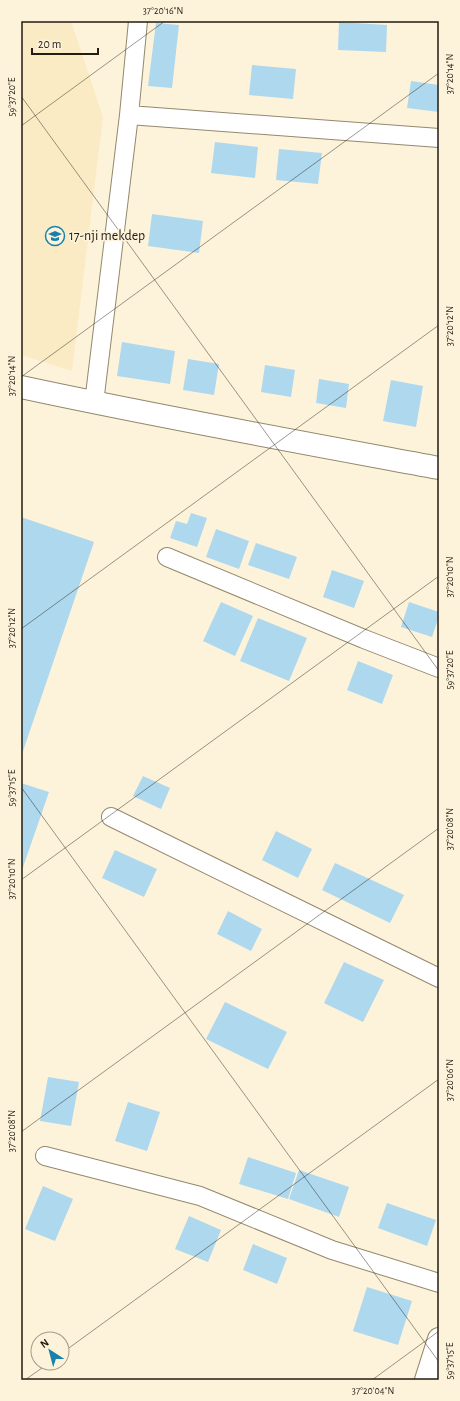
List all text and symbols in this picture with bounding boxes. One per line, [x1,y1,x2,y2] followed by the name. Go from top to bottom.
[143,6,183,16] text: 37°20'16"N
[32,30,98,56] scale bar
[38,38,61,50] text: 20 m
[445,54,455,94] text: 37°20'14"N
[7,77,17,117] text: 59°37'20"E
[44,225,66,247] school or university icon: 17-nji mekdep
[69,229,145,243] place label: 17-nji mekdep
[445,306,455,346] text: 37°20'12"N
[7,356,17,396] text: 37°20'14"N
[445,556,455,598] text: 37°20'10"N
[7,608,17,648] text: 37°20'12"N
[445,650,455,690] text: 59°37'20"E
[7,769,17,807] text: 59°37'15"E
[445,808,455,850] text: 37°20'08"N
[7,858,17,900] text: 37°20'10"N
[445,1059,455,1101] text: 37°20'06"N
[7,1110,17,1152] text: 37°20'08"N
[30,1331,70,1371] north arrow
[38,1337,51,1350] text: N
[445,1342,455,1380] text: 59°37'15"E
[352,1386,394,1396] text: 37°20'04"N

